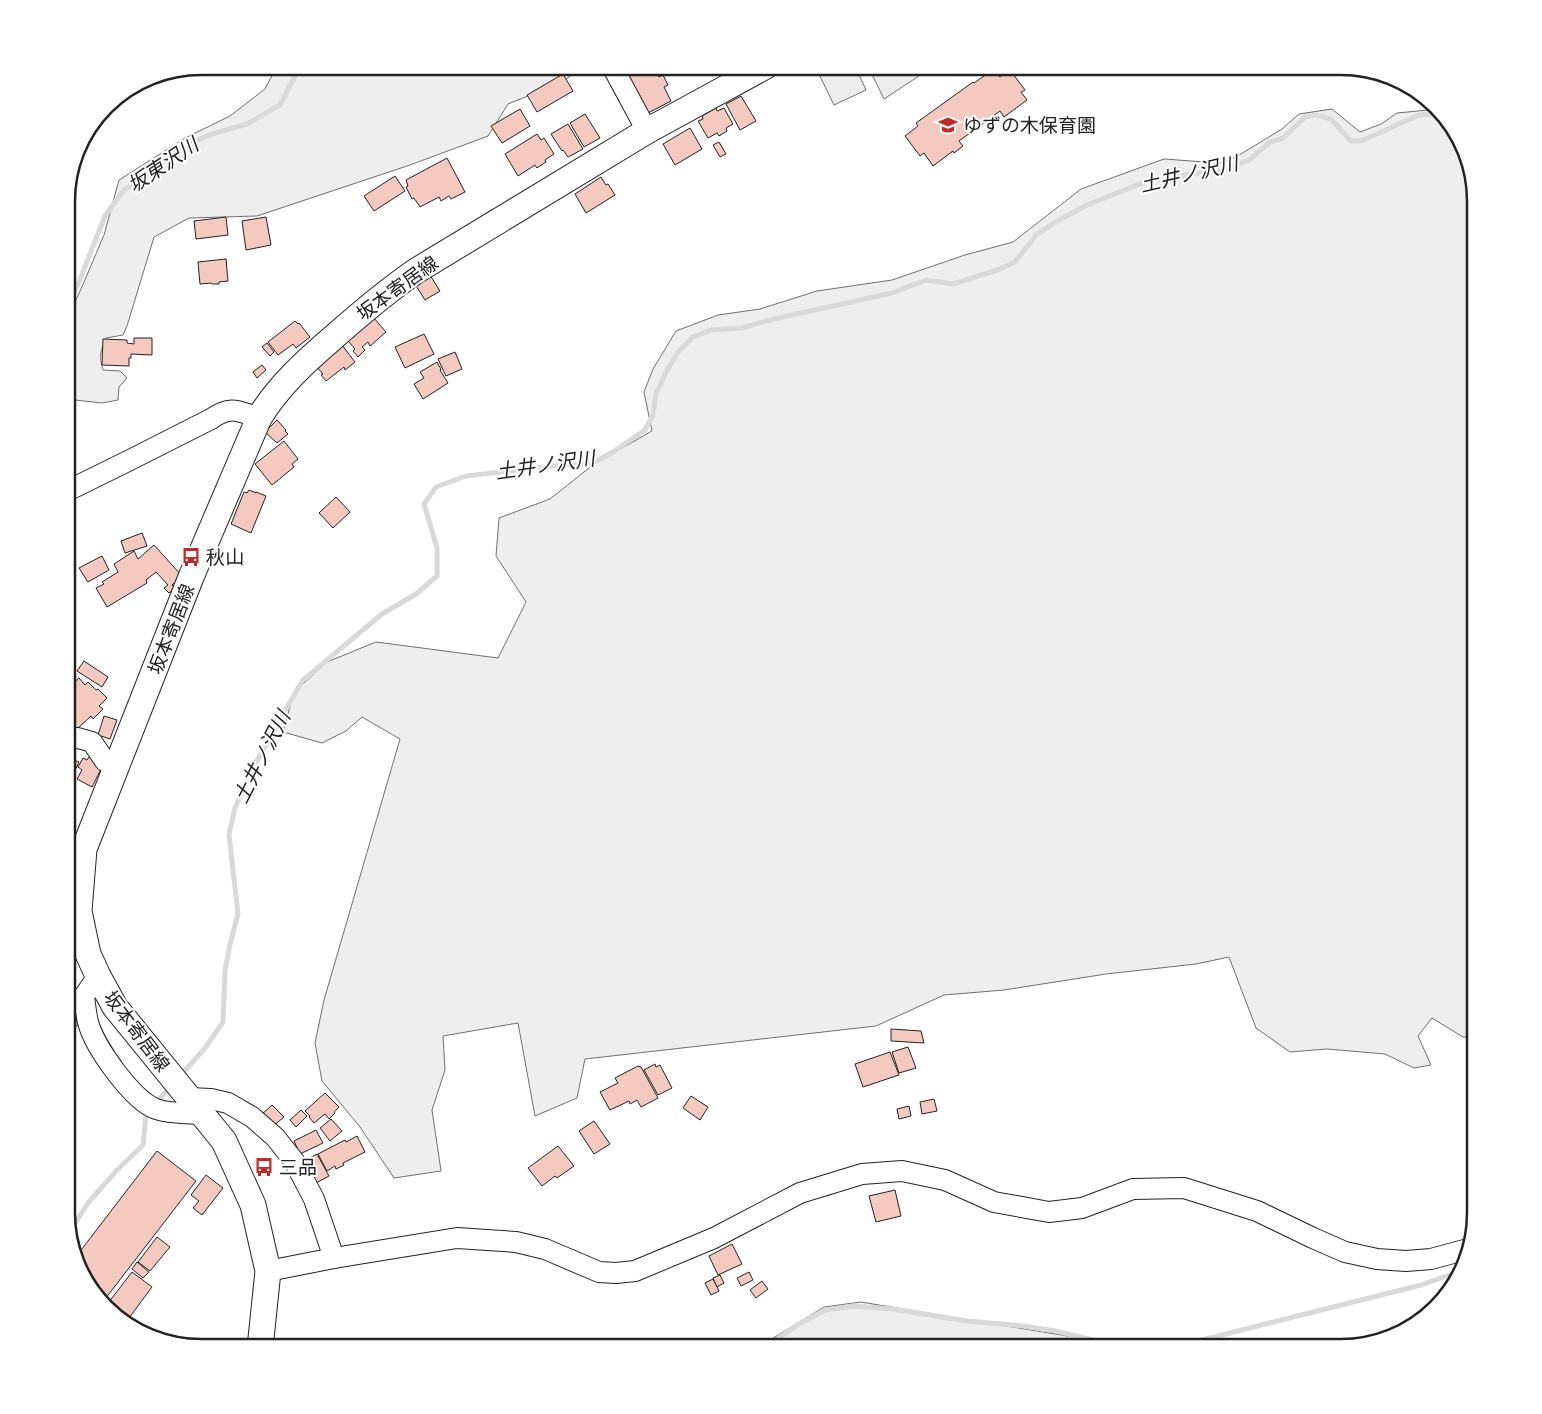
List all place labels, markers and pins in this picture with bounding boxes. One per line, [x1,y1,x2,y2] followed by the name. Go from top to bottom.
[963,110,1096,139] place label: ゆずの木保育園
[937,114,959,136] school or university icon: ゆずの木保育園
[206,542,244,571] place label: 秋山
[180,546,202,568] bus stop icon: 秋山
[279,1152,317,1181] place label: 三品
[253,1156,275,1178] bus stop icon: 三品

